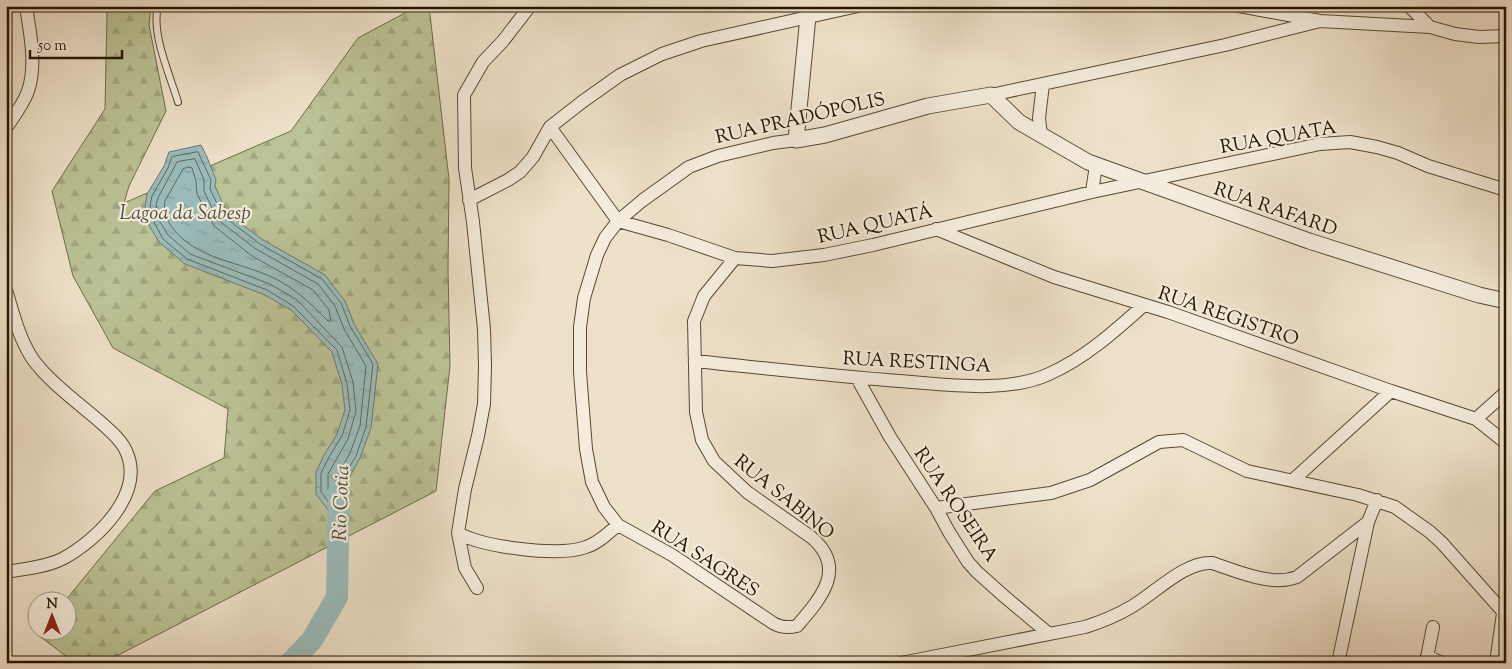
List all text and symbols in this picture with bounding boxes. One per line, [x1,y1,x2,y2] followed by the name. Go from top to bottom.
[30,28,122,60] scale bar
[37,36,67,57] text: 50 m
[713,87,888,152] street label: RUA PRADÓPOLIS
[1218,115,1339,162] street label: RUA QUATA
[1210,177,1341,244] street label: RUA RAFARD
[815,199,936,252] street label: RUA QUATÁ
[119,200,251,229] water label: Lagoa da Sabesp
[1154,281,1302,354] street label: RUA REGISTRO
[842,346,992,381] street label: RUA RESTINGA
[906,442,1004,569] street label: RUA ROSEIRA
[727,449,839,547] street label: RUA SABINO
[327,464,358,542] water label: Rio Cotia
[645,515,764,605] street label: RUA SAGRES
[28,592,78,642] north arrow
[46,595,58,615] text: N

